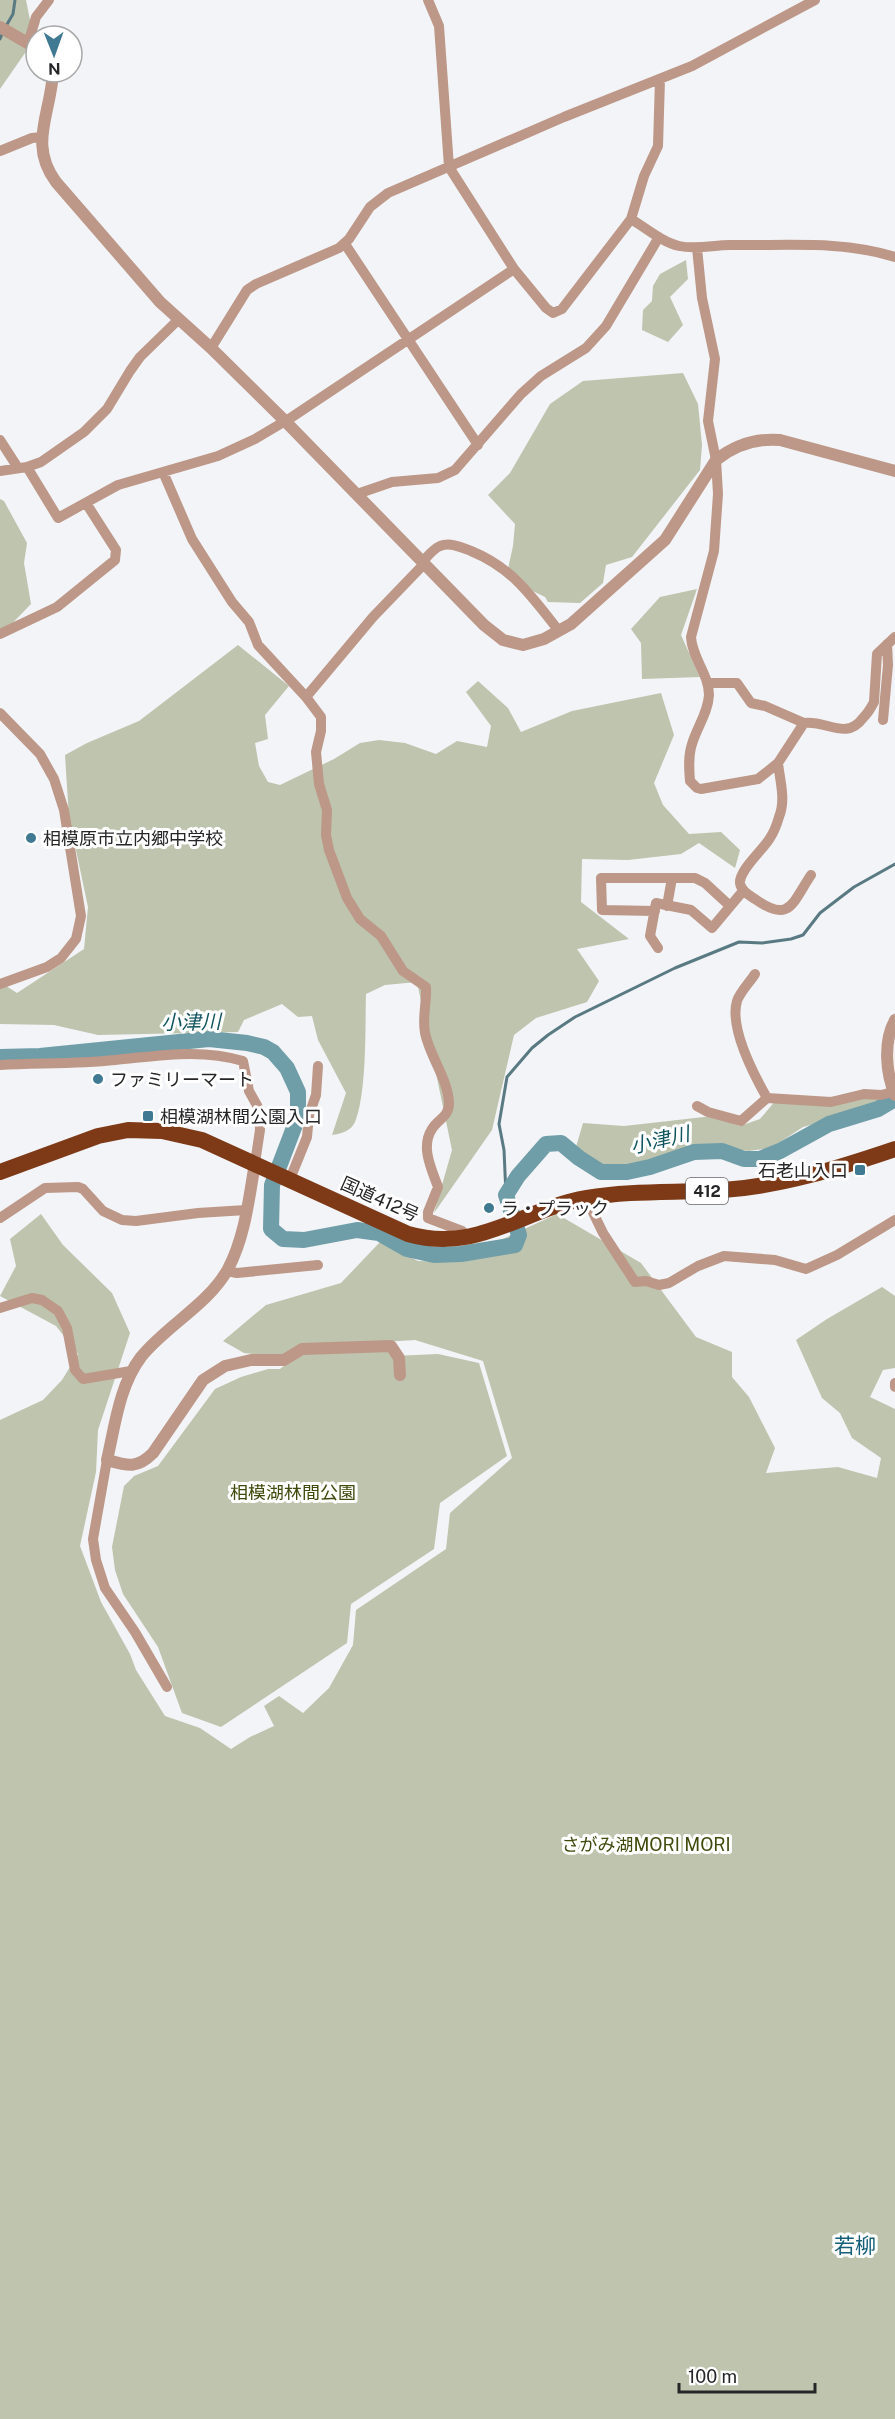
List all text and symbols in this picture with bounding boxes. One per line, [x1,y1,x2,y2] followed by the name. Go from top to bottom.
[24,24,84,84] north arrow
[48,59,61,78] text: N
[43,828,223,849] place label: 相模原市立内郷中学校
[24,831,38,845] marker: 相模原市立内郷中学校
[161,1009,223,1035] water label: 小津川
[110,1069,254,1090] place label: ファミリーマート
[91,1072,105,1086] marker: ファミリーマート
[160,1106,322,1127] place label: 相模湖林間公園入口
[141,1109,155,1123] marker: 相模湖林間公園入口
[628,1121,694,1158] water label: 小津川
[758,1160,848,1181] place label: 石老山入口
[853,1163,867,1177] marker: 石老山入口
[338,1172,422,1226] street label: 国道412号
[686,1178,728,1204] road number: 412
[501,1198,609,1219] place label: ラ・プラック
[482,1201,496,1215] marker: ラ・プラック
[230,1482,356,1503] park label: 相模湖林間公園
[561,1834,731,1855] park label: さがみ湖MORI MORI
[834,2233,876,2258] district label: 若柳
[679,2356,816,2394] scale bar
[688,2366,737,2387] text: 100 m

